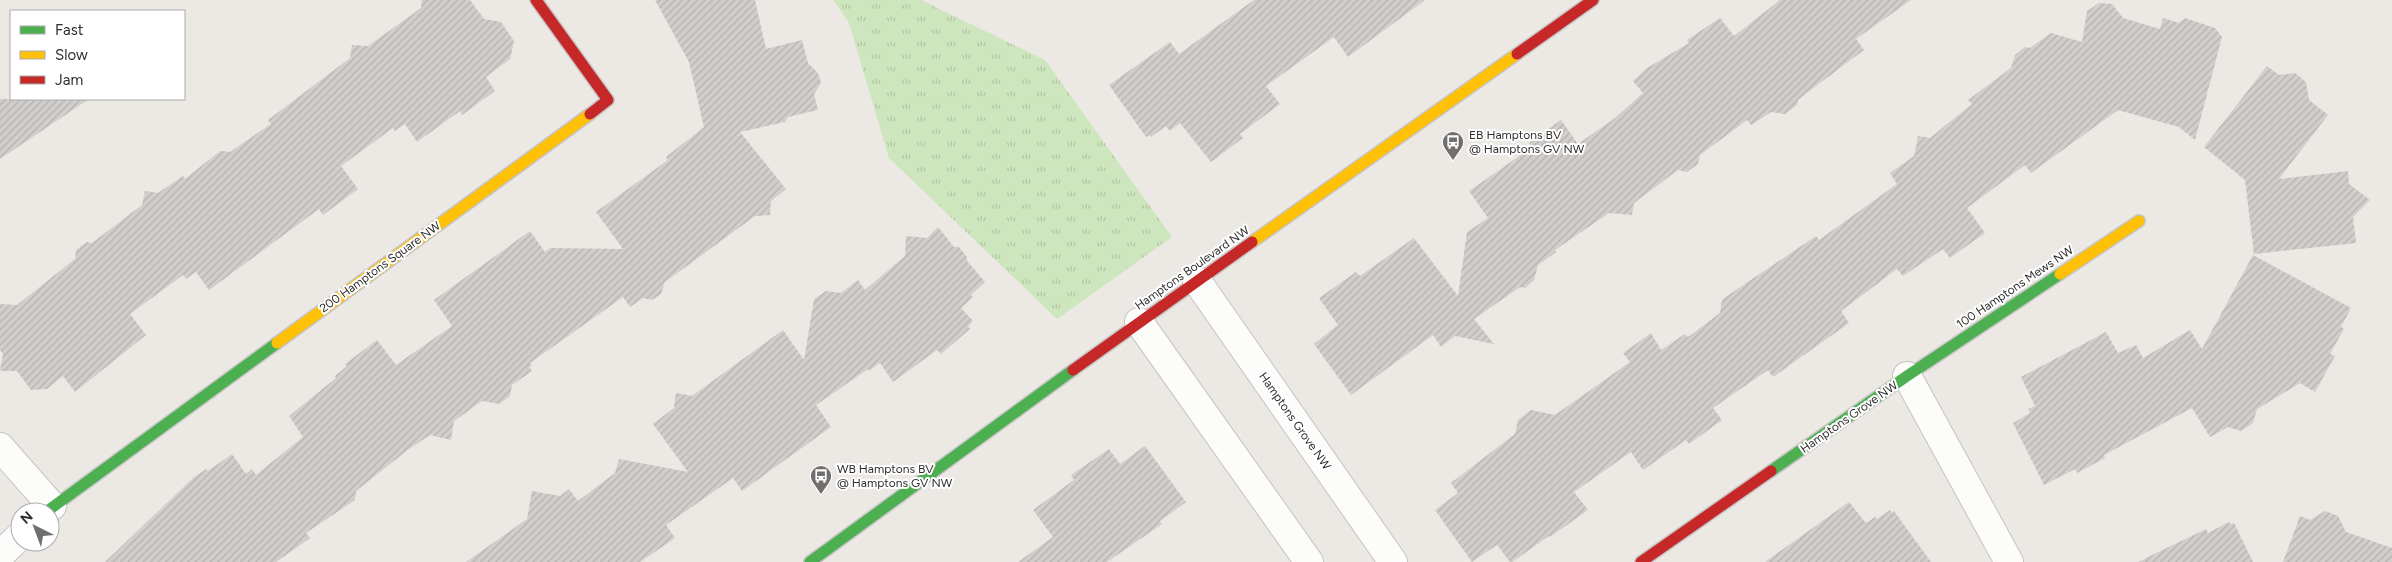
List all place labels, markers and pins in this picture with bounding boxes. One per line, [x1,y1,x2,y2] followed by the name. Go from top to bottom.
[1469,128,1585,156] place label: EB Hamptons BV @ Hamptons GV NW
[1441,130,1465,161] bus stop icon: EB Hamptons BV @ Hamptons GV NW
[837,462,953,490] place label: WB Hamptons BV @ Hamptons GV NW
[809,464,833,495] bus stop icon: WB Hamptons BV @ Hamptons GV NW

